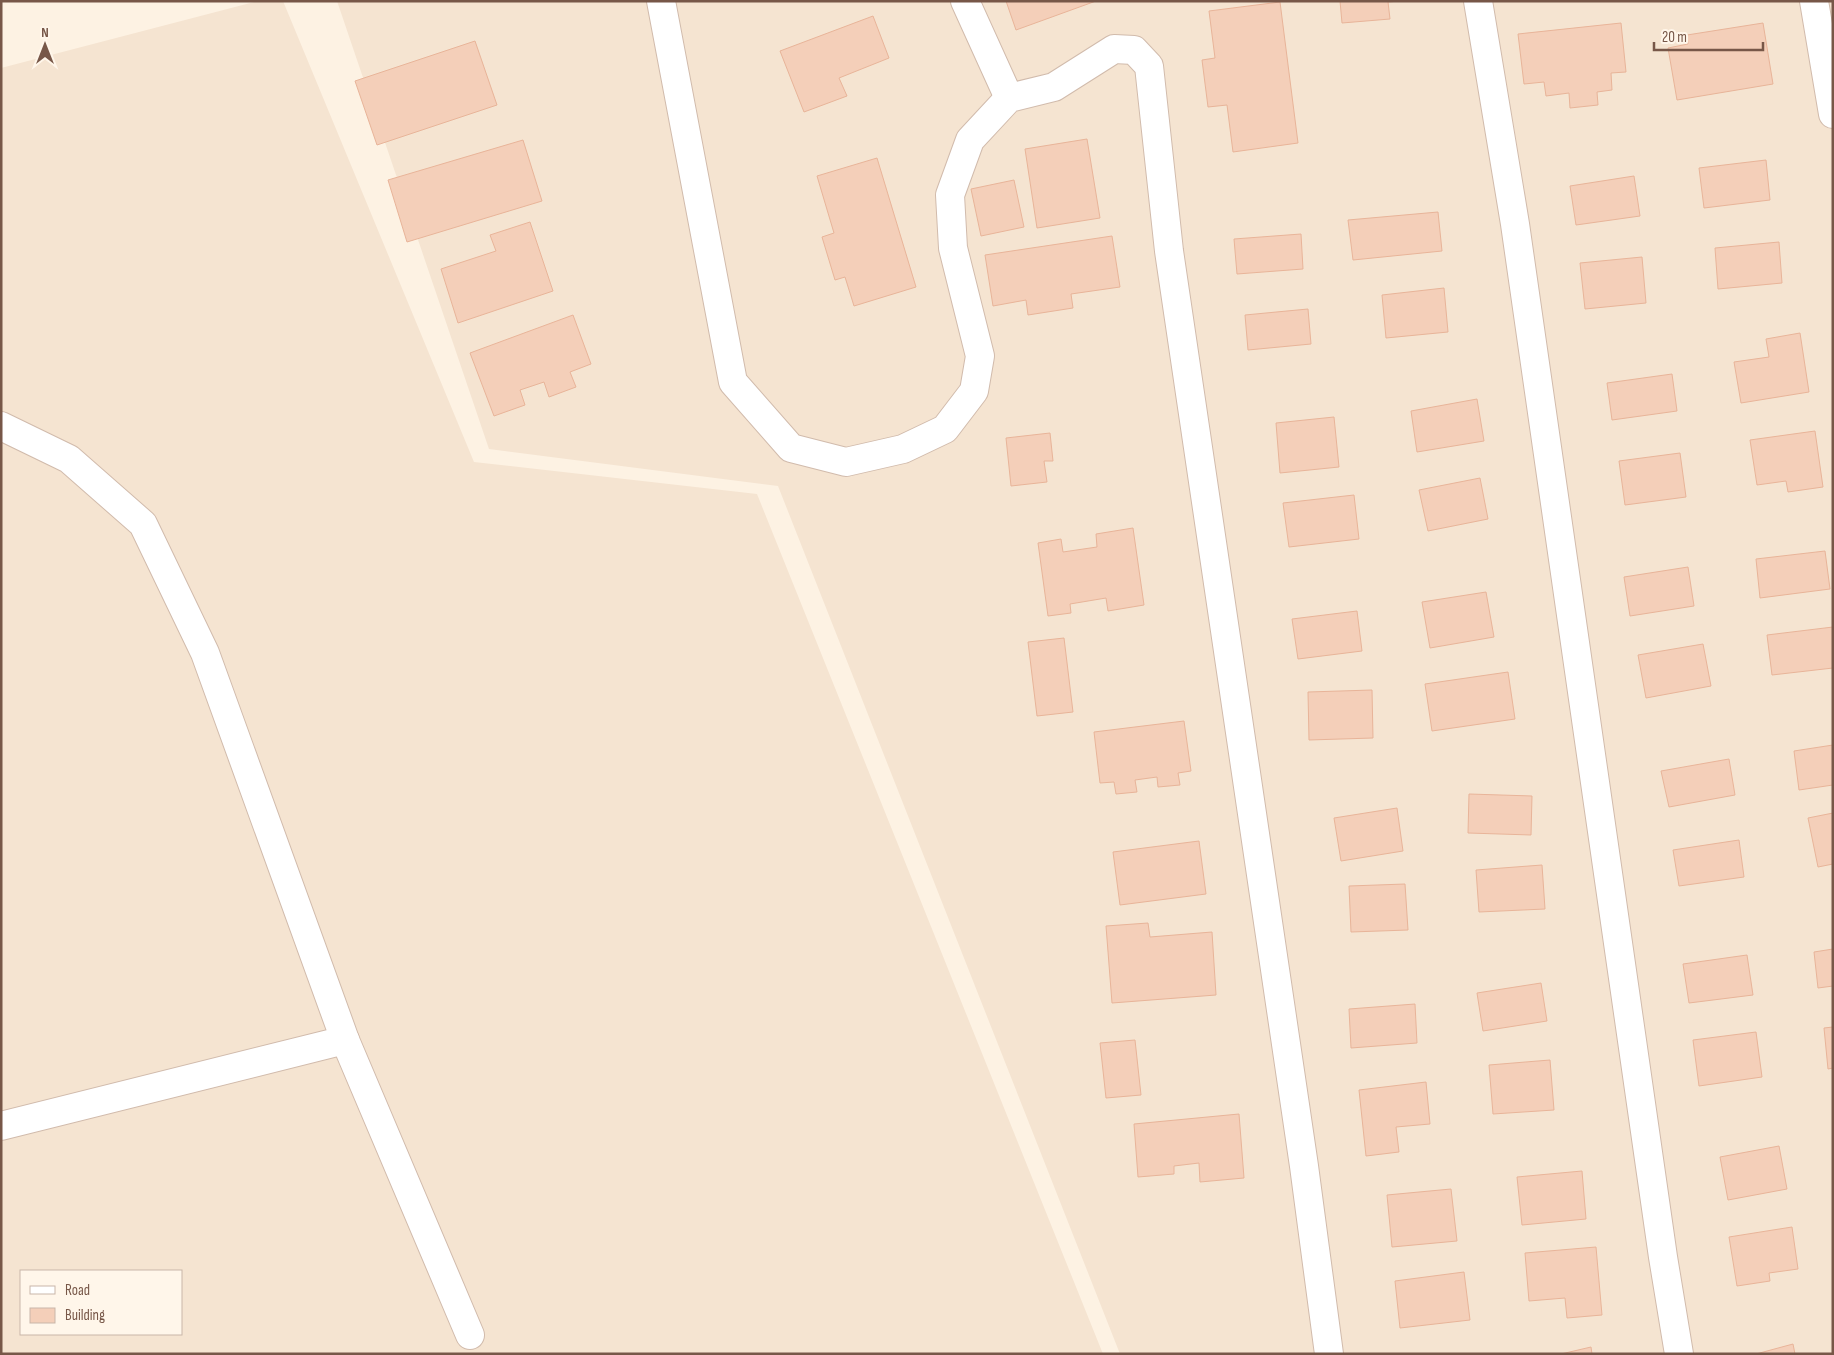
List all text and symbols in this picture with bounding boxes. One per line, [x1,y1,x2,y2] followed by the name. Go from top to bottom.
[20,20,70,70] north arrow
[1654,20,1763,52] scale bar
[41,24,49,41] text: N
[1662,28,1687,47] text: 20 m
[20,1270,182,1335] legend
[65,1281,90,1300] text: Road
[65,1306,105,1325] text: Building

